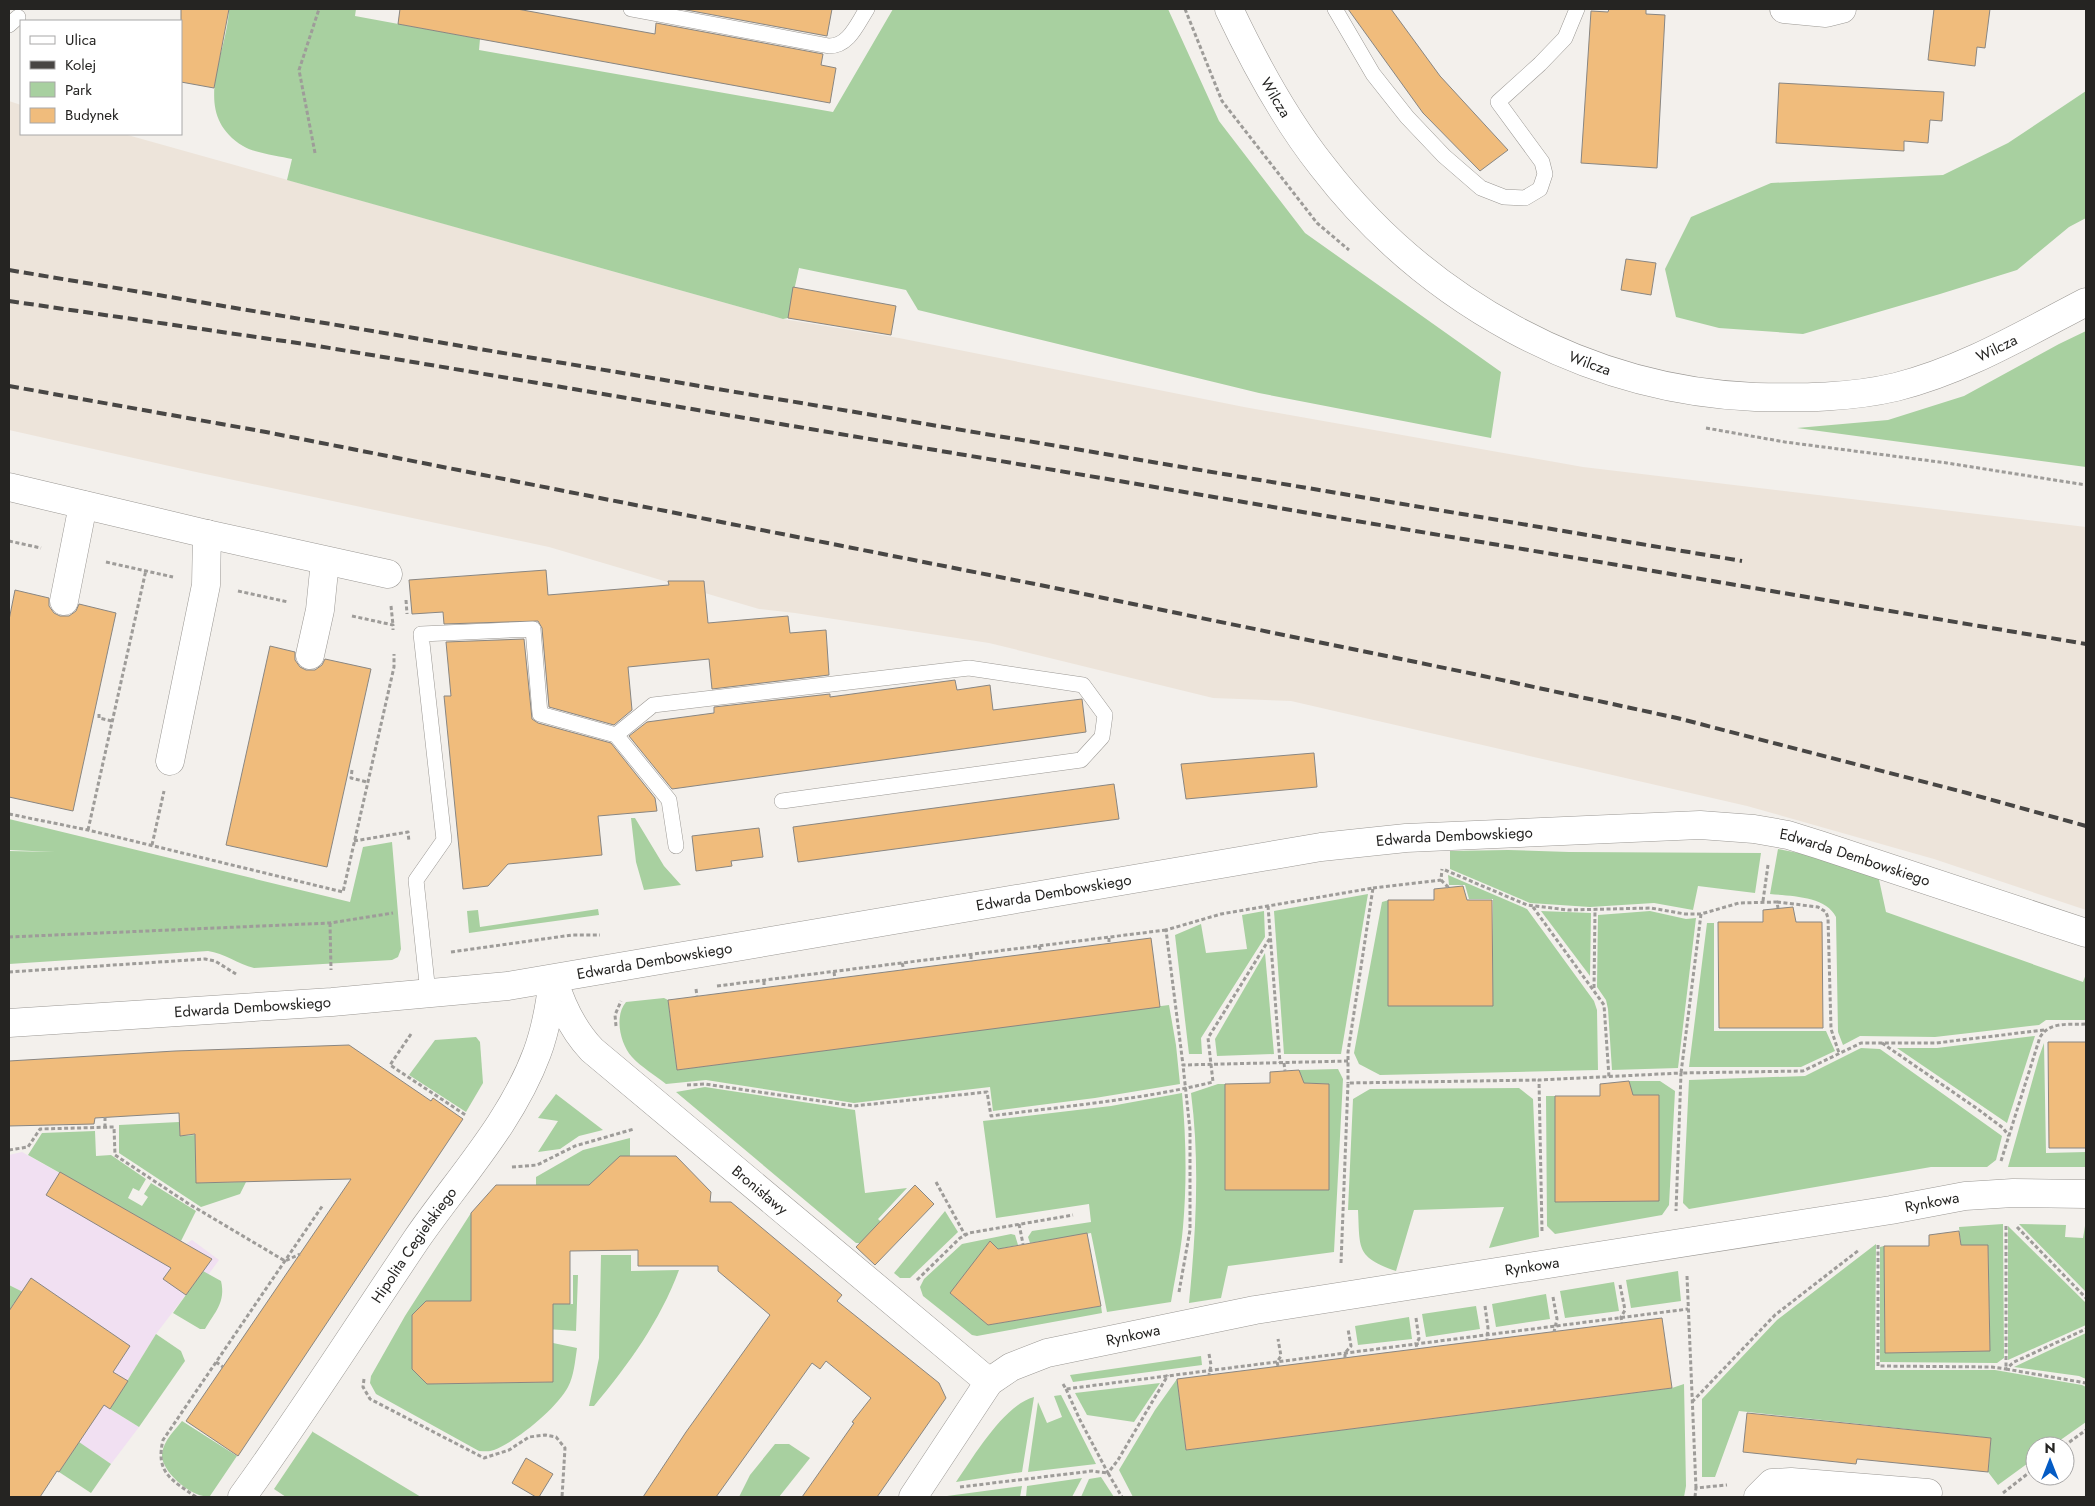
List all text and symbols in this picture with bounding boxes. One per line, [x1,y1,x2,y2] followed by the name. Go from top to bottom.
[20,20,182,135] legend
[65,29,96,51] text: Ulica
[65,54,96,76] text: Kolej
[1255,73,1296,122] street label: Wilcza
[65,79,92,101] text: Park
[65,104,119,126] text: Budynek
[1972,329,2021,368] street label: Wilcza
[1565,346,1614,381] street label: Wilcza
[1375,821,1533,852] street label: Edwarda Dembowskiego
[1778,823,1933,892] street label: Edwarda Dembowskiego
[974,869,1133,917] street label: Edwarda Dembowskiego
[575,937,734,985] street label: Edwarda Dembowskiego
[173,991,332,1023] street label: Edwarda Dembowskiego
[727,1160,793,1220] street label: Bronisławy
[366,1183,462,1308] street label: Hipolita Cegielskiego
[1903,1186,1961,1218] street label: Rynkowa
[1503,1251,1561,1282] street label: Rynkowa
[1104,1319,1162,1352] street label: Rynkowa
[2025,1436,2075,1486] north arrow
[2044,1438,2056,1458] text: N

